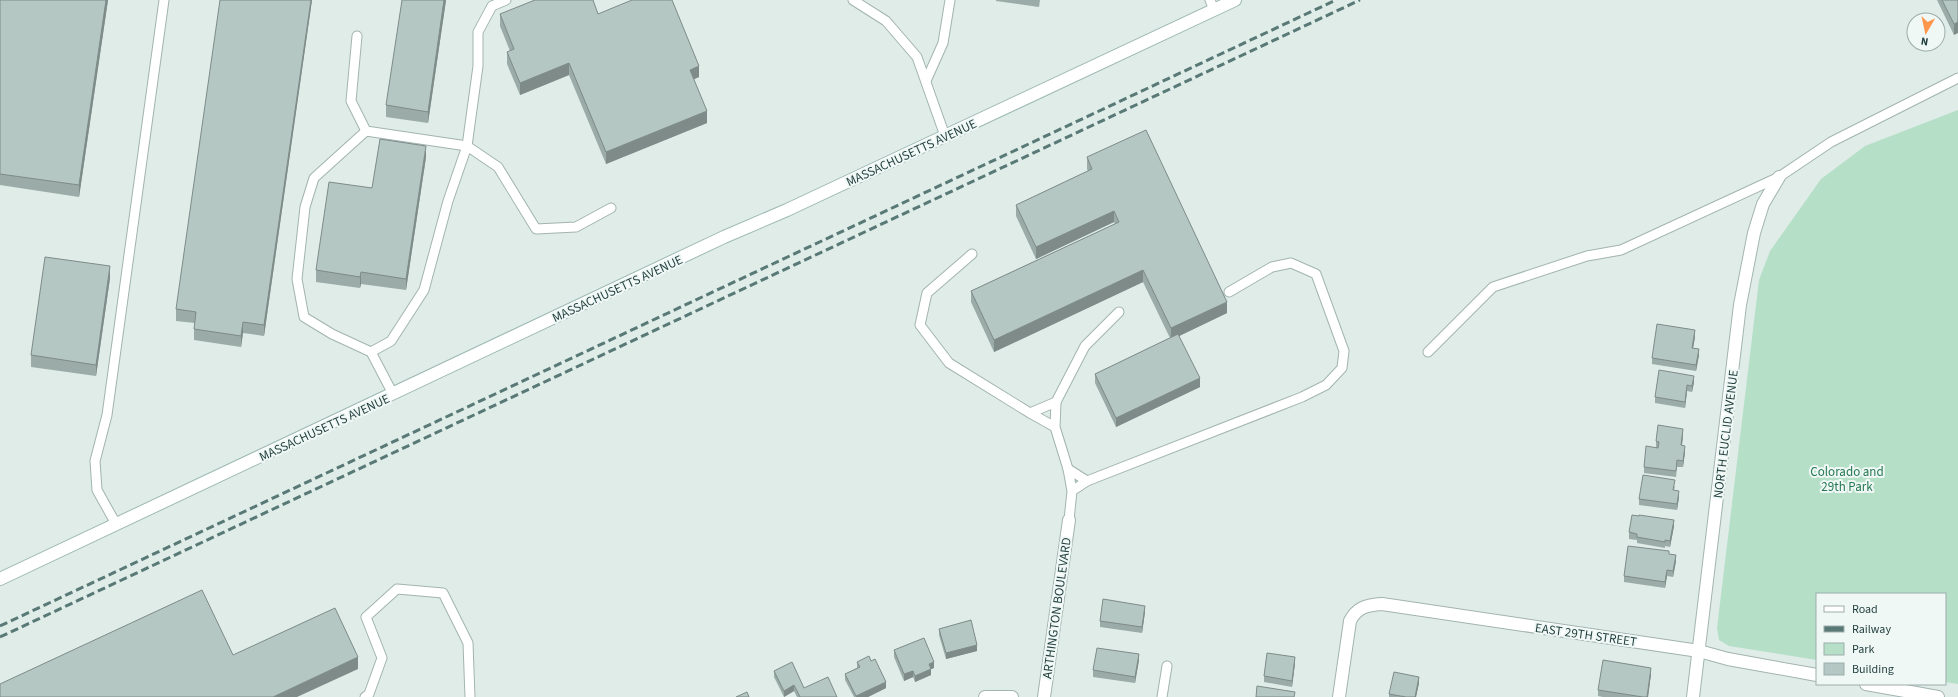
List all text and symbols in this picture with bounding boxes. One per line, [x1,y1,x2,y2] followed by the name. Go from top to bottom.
[1906,12,1946,52] north arrow
[1920,33,1929,49] text: N
[843,115,980,191] street label: MASSACHUSETTS AVENUE
[549,251,686,327] street label: MASSACHUSETTS AVENUE
[1709,369,1743,499] street label: NORTH EUCLID AVENUE
[256,390,393,466] street label: MASSACHUSETTS AVENUE
[1810,463,1884,496] park label: Colorado and 29th Park
[1038,536,1076,680] street label: ARTHINGTON BOULEVARD
[1816,593,1946,685] legend
[1852,601,1878,618] text: Road
[1534,619,1638,651] street label: EAST 29TH STREET
[1852,621,1891,638] text: Railway
[1852,641,1874,658] text: Park
[1852,661,1894,678] text: Building

